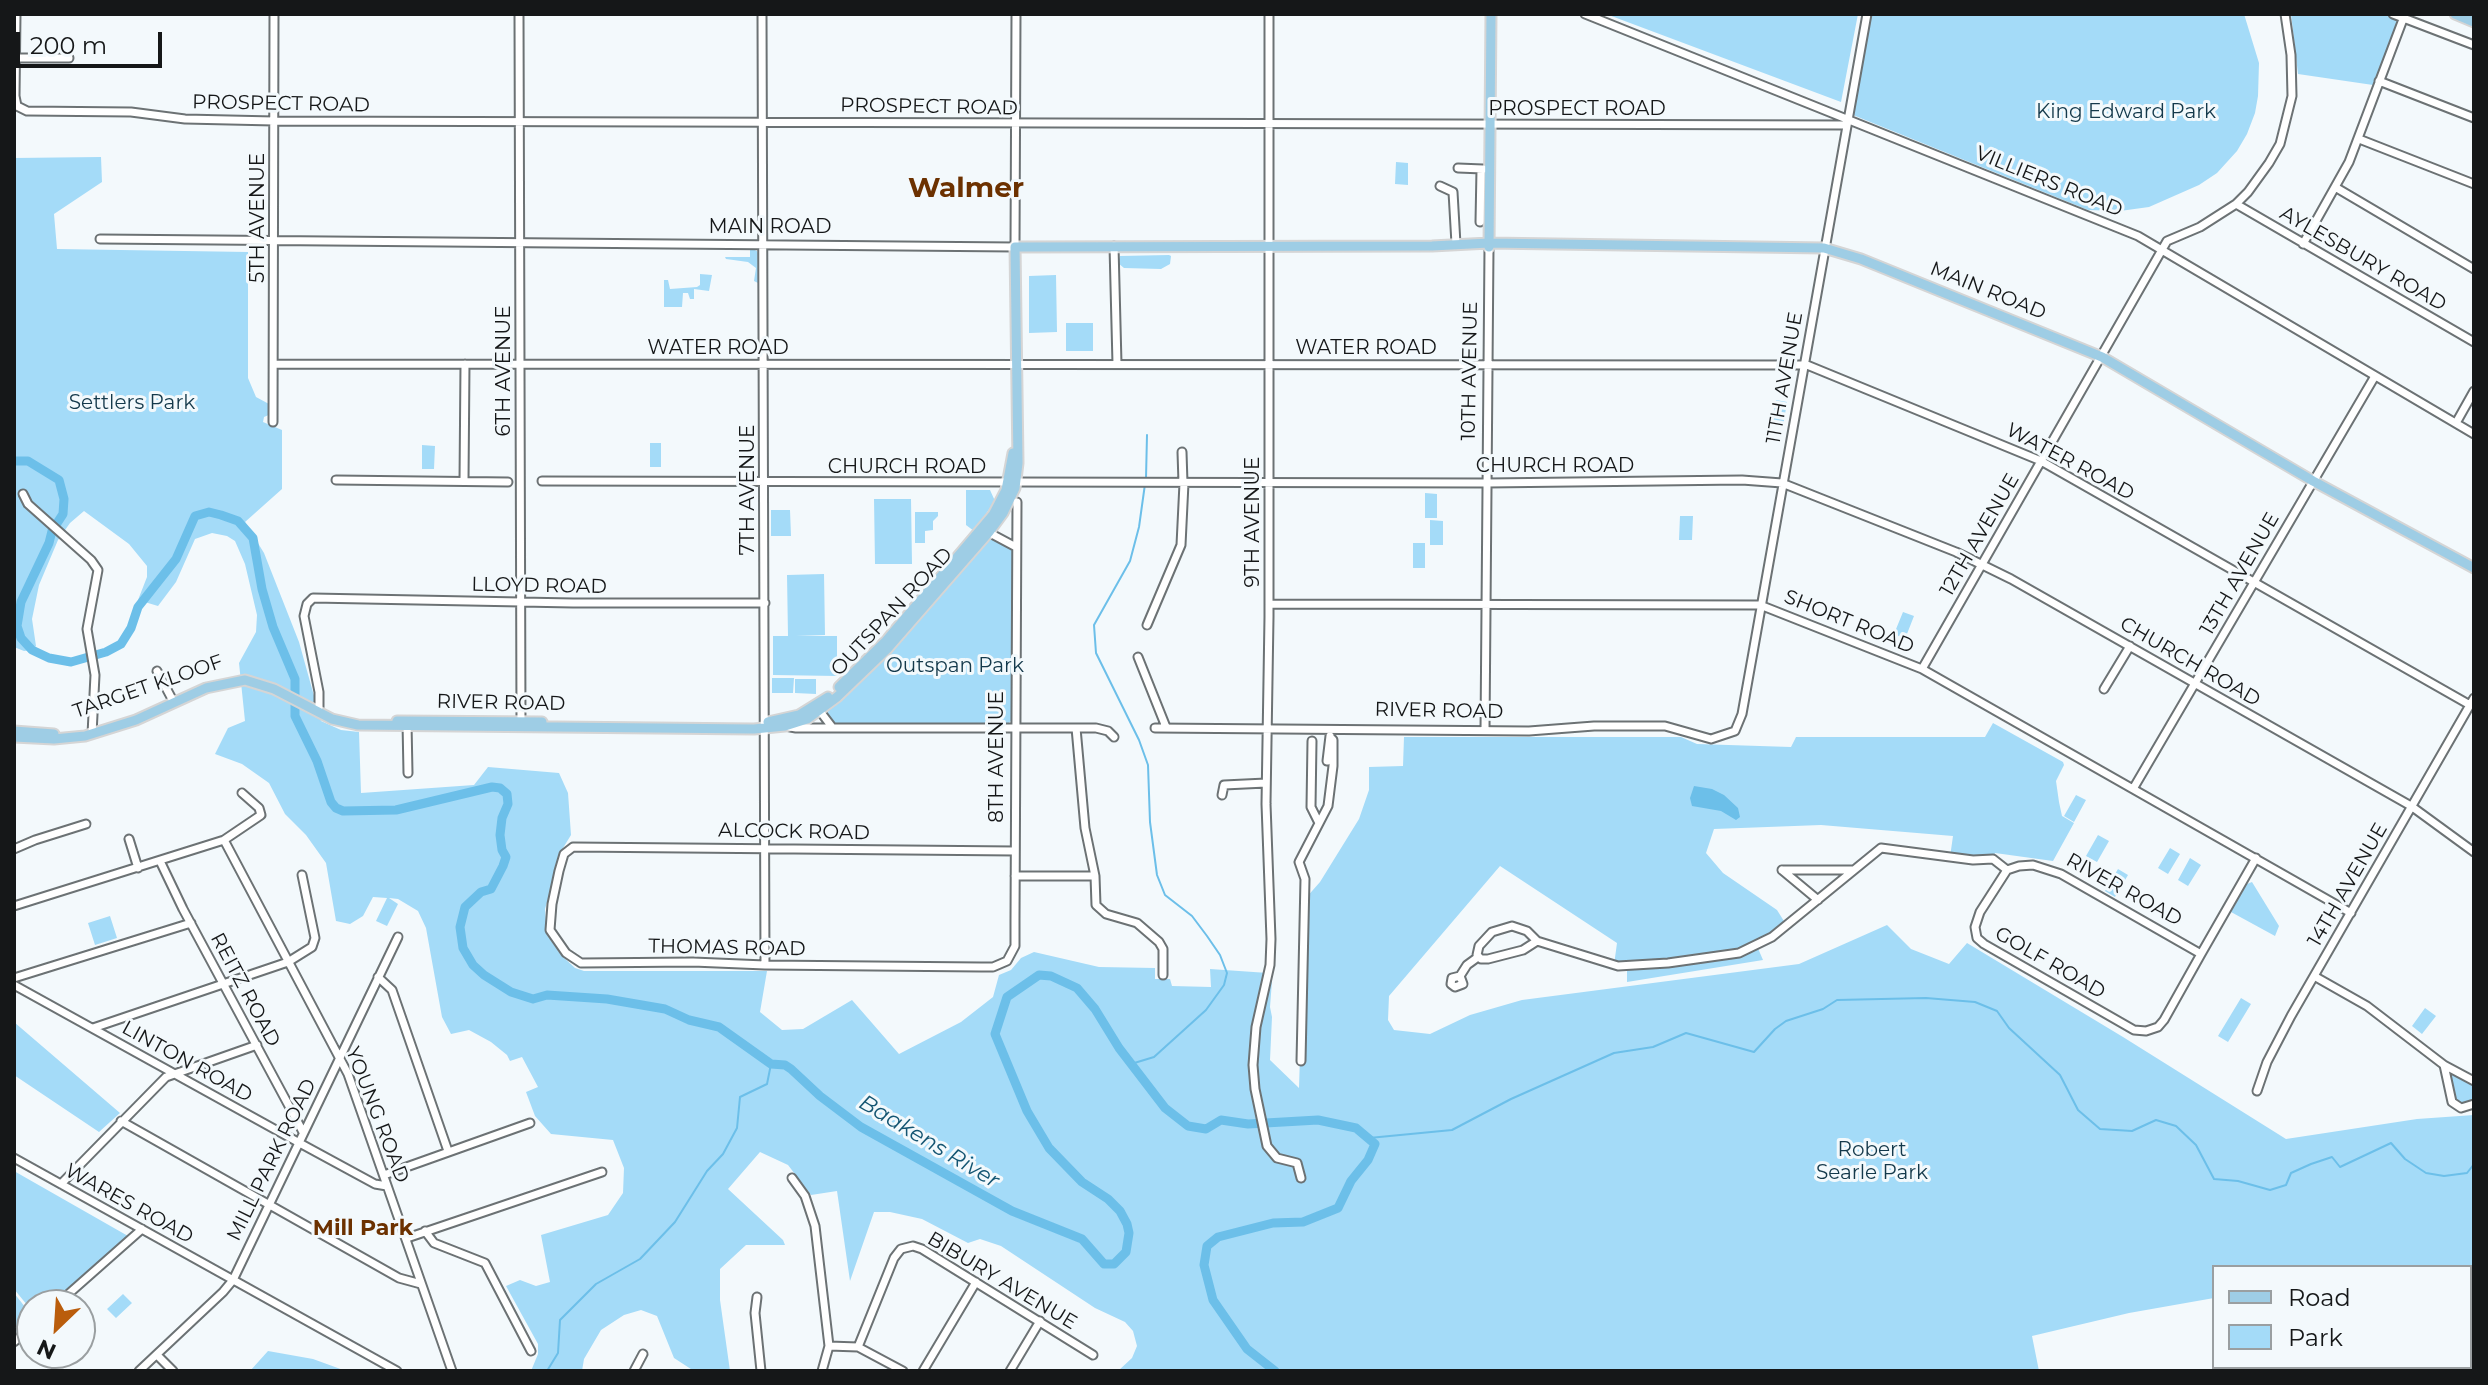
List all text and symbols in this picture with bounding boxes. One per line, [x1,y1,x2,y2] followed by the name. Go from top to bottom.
[20,16,166,66] scale bar
[30,31,107,60] text: 200 m
[192,90,370,118] street label: PROSPECT ROAD
[840,93,1018,121] street label: PROSPECT ROAD
[1488,97,1666,121] street label: PROSPECT ROAD
[2036,100,2216,124] park label: King Edward Park
[1972,142,2126,222] street label: VILLIERS ROAD
[246,153,270,283] street label: 5TH AVENUE
[908,172,1024,206] district label: Walmer
[2275,202,2451,316] street label: AYLESBURY ROAD
[709,215,831,239] street label: MAIN ROAD
[1927,257,2049,325] street label: MAIN ROAD
[1457,301,1483,441] street label: 10TH AVENUE
[492,305,516,437] street label: 6TH AVENUE
[1762,310,1808,446] street label: 11TH AVENUE
[647,336,789,360] street label: WATER ROAD
[1295,336,1437,360] street label: WATER ROAD
[69,391,195,415] park label: Settlers Park
[2002,418,2138,506] street label: WATER ROAD
[736,425,760,555] street label: 7TH AVENUE
[1476,454,1634,478] street label: CHURCH ROAD
[828,455,986,479] street label: CHURCH ROAD
[1241,457,1265,587] street label: 9TH AVENUE
[1935,469,2025,601] street label: 12TH AVENUE
[2195,508,2285,640] street label: 13TH AVENUE
[826,543,958,681] street label: OUTSPAN ROAD
[471,573,607,599] street label: LLOYD ROAD
[1780,585,1918,659] street label: SHORT ROAD
[2115,612,2265,712] street label: CHURCH ROAD
[70,650,226,724] street label: TARGET KLOOF
[886,654,1024,678] park label: Outspan Park
[436,690,566,716] street label: RIVER ROAD
[985,691,1009,823] street label: 8TH AVENUE
[1374,698,1504,724] street label: RIVER ROAD
[718,819,870,845] street label: ALCOCK ROAD
[2303,819,2393,951] street label: 14TH AVENUE
[2062,848,2186,932] street label: RIVER ROAD
[1990,922,2110,1004] street label: GOLF ROAD
[205,929,285,1051] street label: REITZ ROAD
[648,935,806,961] street label: THOMAS ROAD
[118,1016,256,1108] street label: LINTON ROAD
[340,1044,414,1186] street label: YOUNG ROAD
[222,1075,322,1245] street label: MILL PARK ROAD
[854,1090,1004,1194] water label: Baakens River
[1816,1138,1928,1185] park label: Robert Searle Park
[61,1159,197,1249] street label: WARES ROAD
[313,1216,413,1242] district label: Mill Park
[923,1227,1081,1335] street label: BIBURY AVENUE
[2212,1265,2472,1369] legend
[2288,1283,2351,1312] text: Road
[16,1289,96,1369] north arrow
[2288,1323,2343,1352] text: Park
[33,1333,60,1365] text: N

